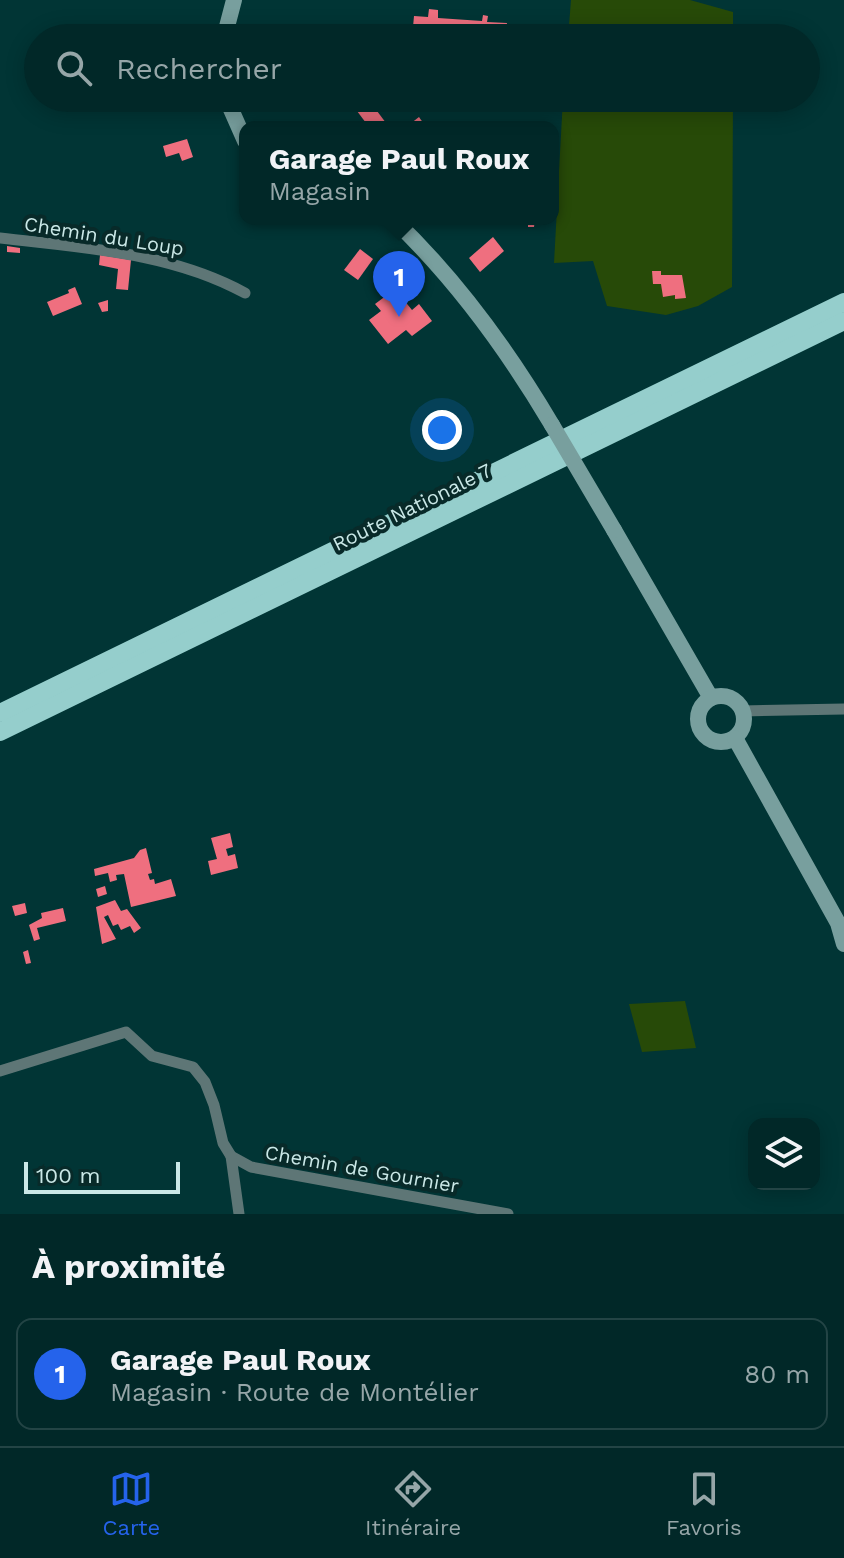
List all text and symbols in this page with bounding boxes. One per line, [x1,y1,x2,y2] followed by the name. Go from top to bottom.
[24,24,820,112] search box
[52,46,96,90] icon: search
[116,51,282,86] text: Rechercher
[239,121,559,225] popup
[269,141,529,176] text: Garage Paul Roux
[269,176,371,206] text: Magasin
[22,212,186,260] street label: Chemin du Loup
[373,251,425,317] pin: 1
[422,410,462,450] your location
[329,458,495,556] street label: Route Nationale 7
[748,1118,820,1190] map controls
[748,1118,820,1190] button: layers
[263,1140,461,1198] street label: Chemin de Gournier
[24,1158,180,1194] scale bar
[36,1163,100,1188] text: 100 m
[32,1246,226,1286] text: À proximité
[110,1342,371,1377] text: Garage Paul Roux
[54,1359,66,1389] text: 1
[744,1359,810,1389] text: 80 m
[110,1377,479,1407] text: Magasin · Route de Montélier
[102,1467,160,1540] tab: Carte
[365,1467,461,1540] tab: Itinéraire
[666,1467,742,1540] tab: Favoris

